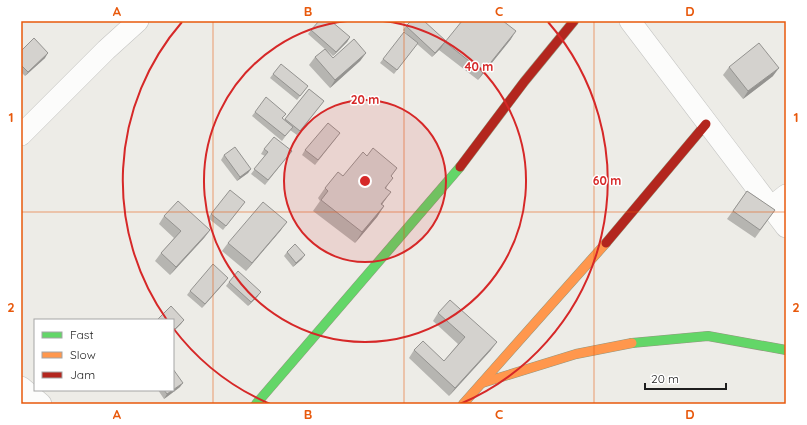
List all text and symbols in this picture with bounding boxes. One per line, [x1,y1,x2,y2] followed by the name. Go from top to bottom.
[113,3,122,19] text: A
[304,3,312,19] text: B
[495,3,503,19] text: C
[685,3,695,19] text: D
[465,59,493,74] text: 40 m
[351,92,379,107] text: 20 m
[8,109,14,125] text: 1
[793,109,799,125] text: 1
[593,173,621,188] text: 60 m
[358,174,372,188] centre of rings
[7,299,15,315] text: 2
[792,299,800,315] text: 2
[34,319,174,391] legend
[70,327,94,342] text: Fast
[70,347,96,362] text: Slow
[645,365,726,391] scale bar
[70,367,95,382] text: Jam
[651,371,679,386] text: 20 m
[113,406,122,422] text: A
[304,406,312,422] text: B
[495,406,503,422] text: C
[685,406,695,422] text: D

